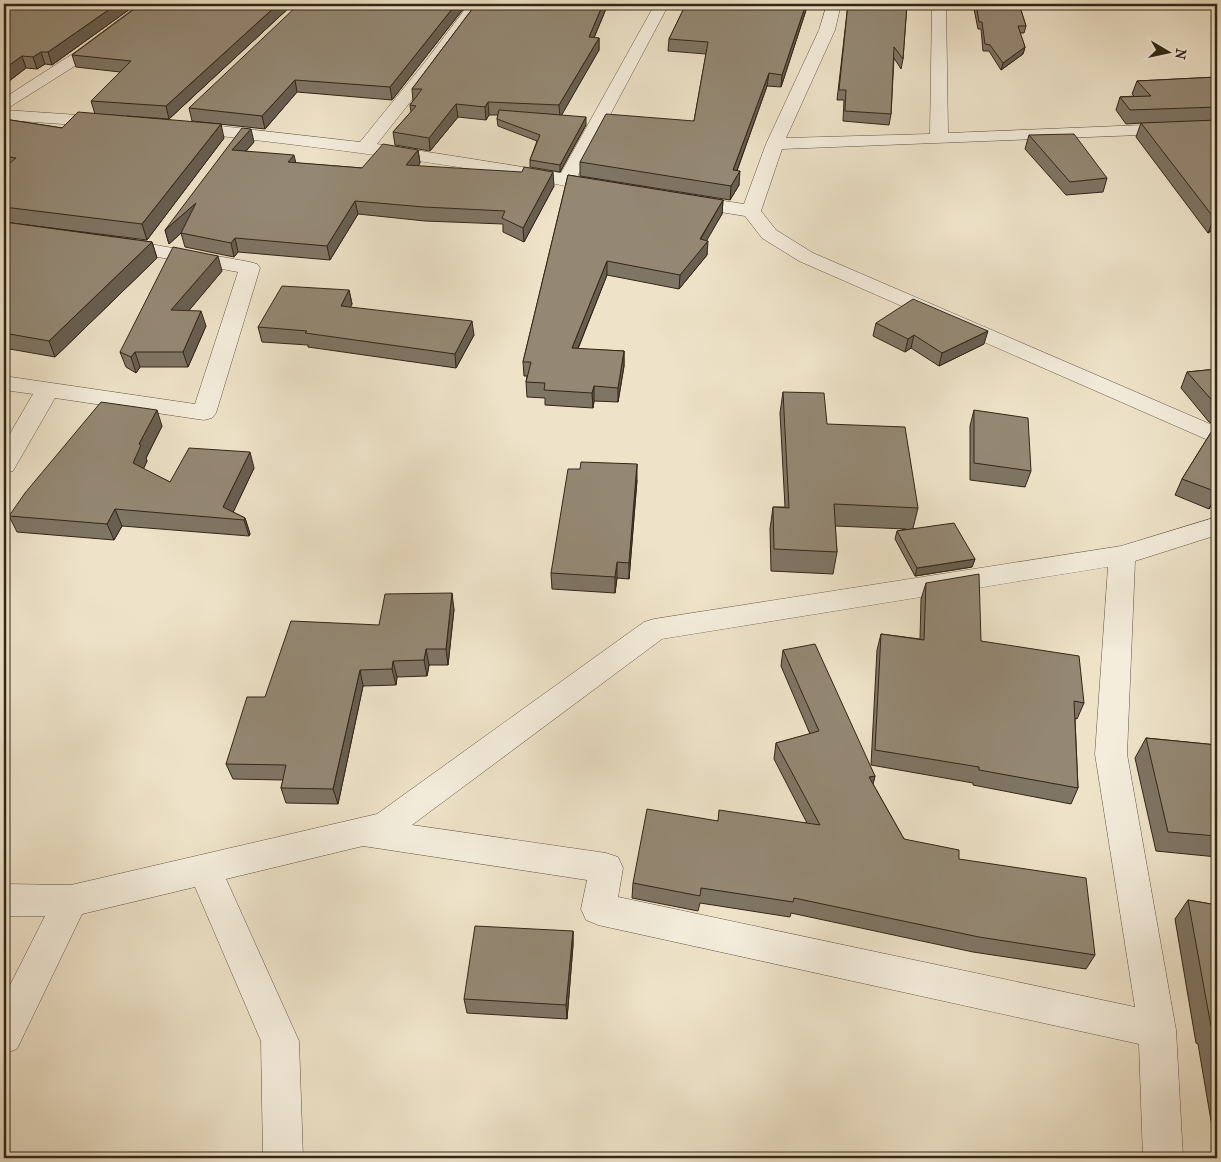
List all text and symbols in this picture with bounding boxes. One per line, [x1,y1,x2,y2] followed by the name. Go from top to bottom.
[1144,28,1194,78] north arrow
[1171,47,1190,61] text: N

